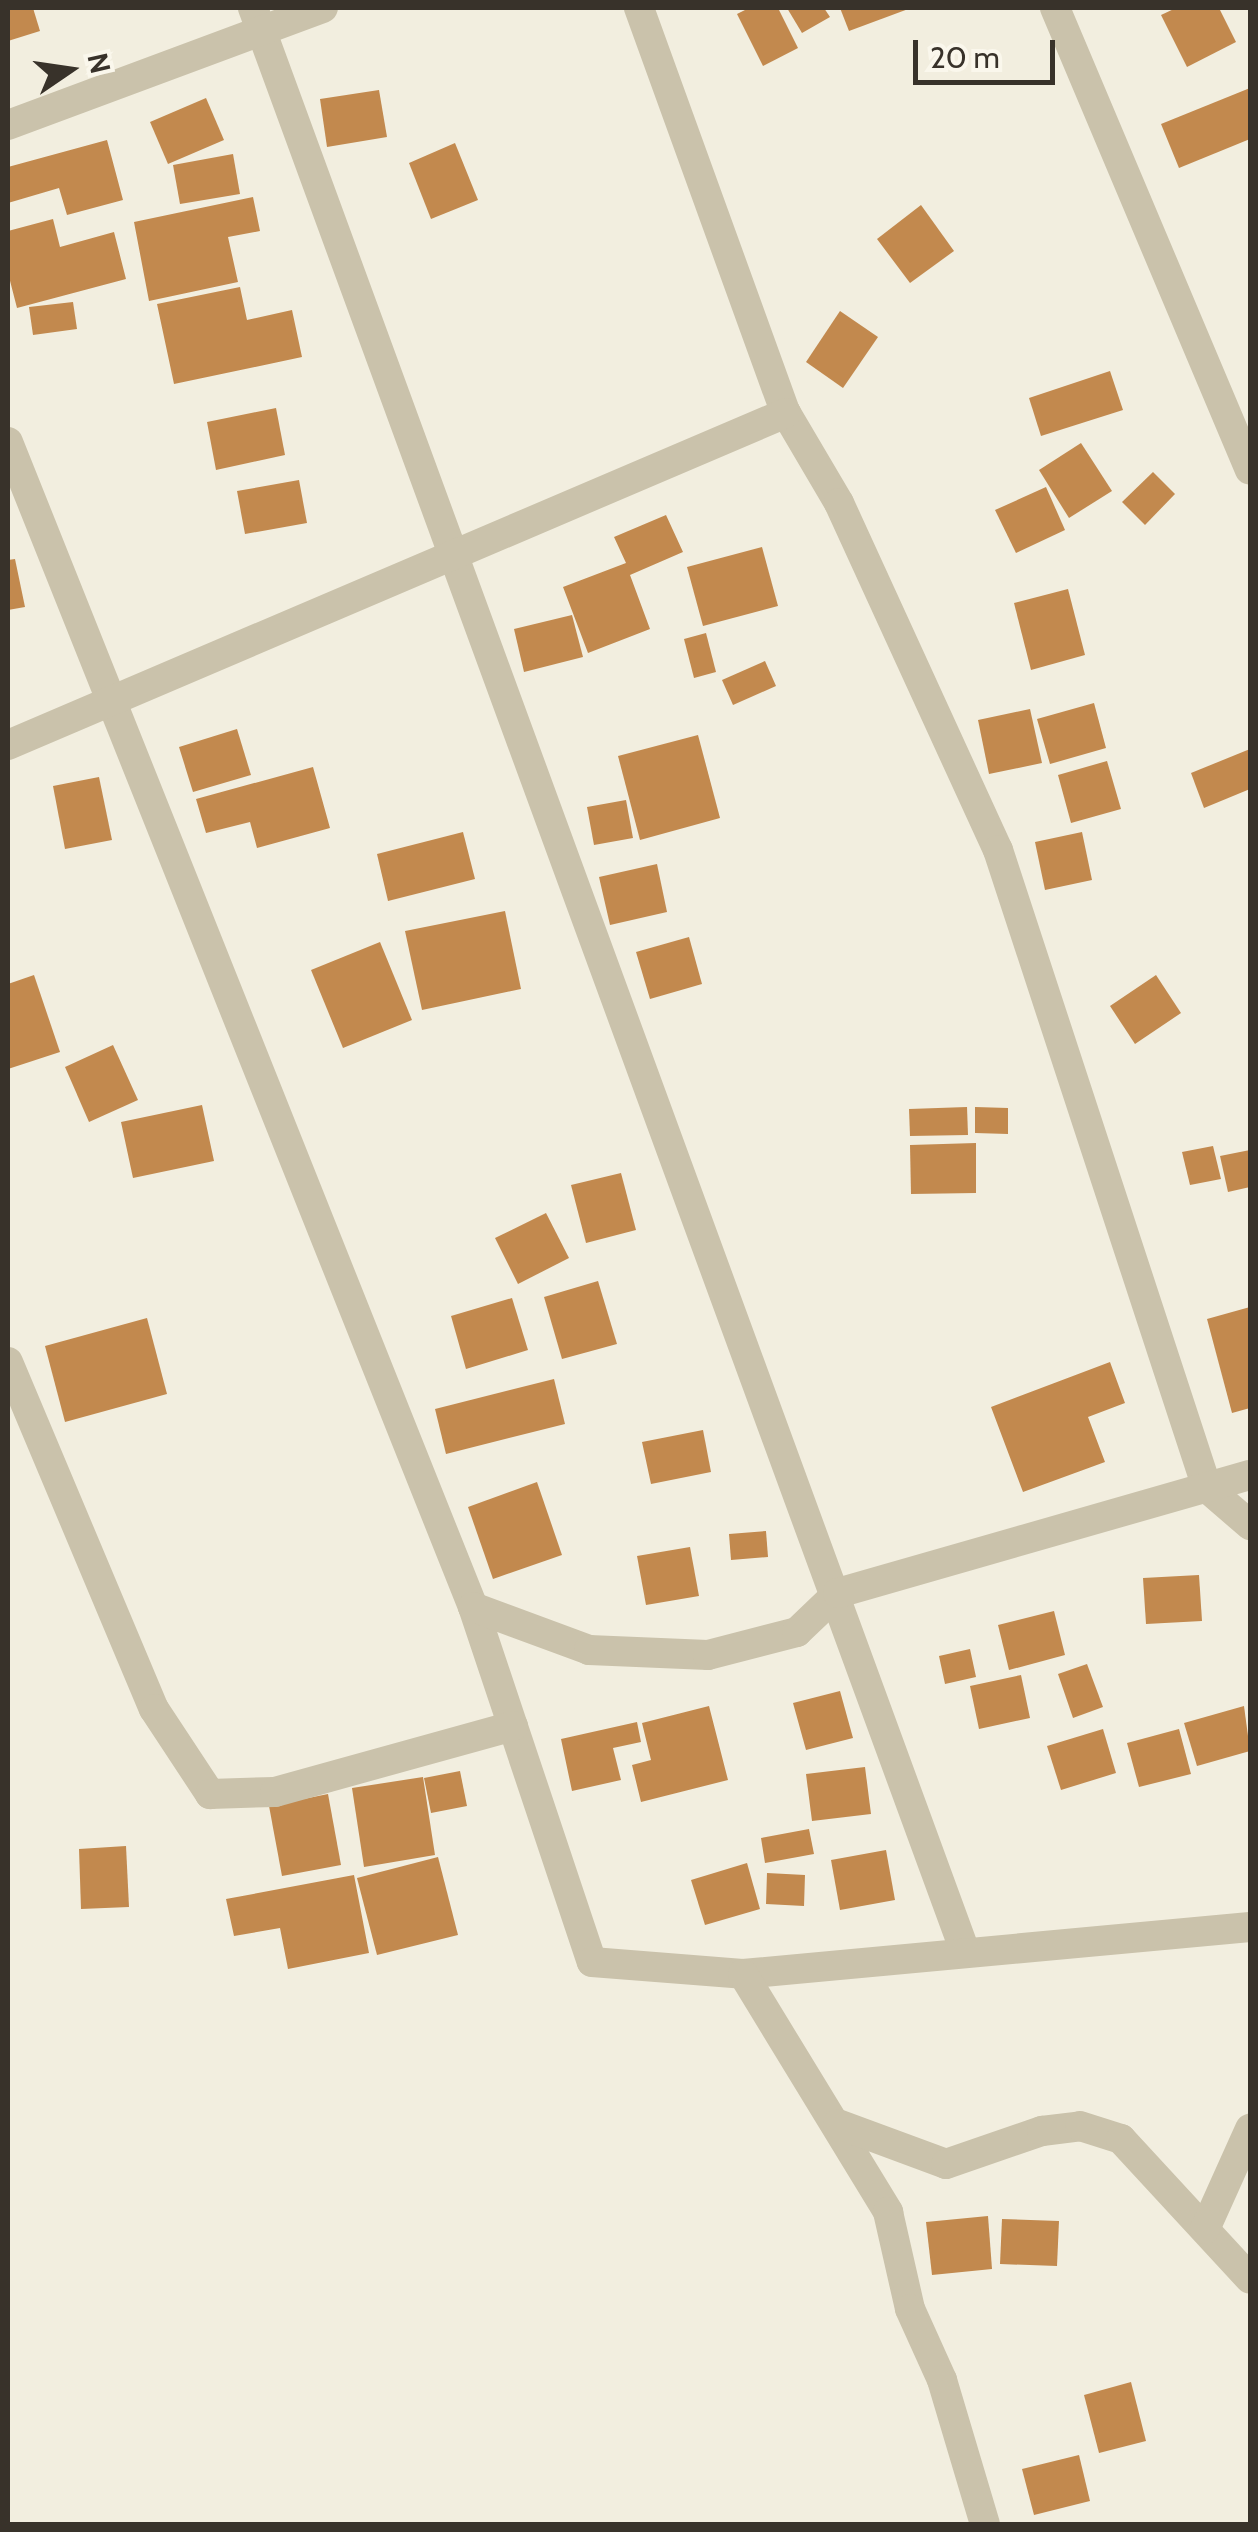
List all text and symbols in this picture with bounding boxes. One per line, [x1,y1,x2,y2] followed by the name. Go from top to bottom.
[20,20,120,120] north arrow
[918,20,1060,82] scale bar
[930,39,1000,76] text: 20 m
[80,50,118,77] text: N

